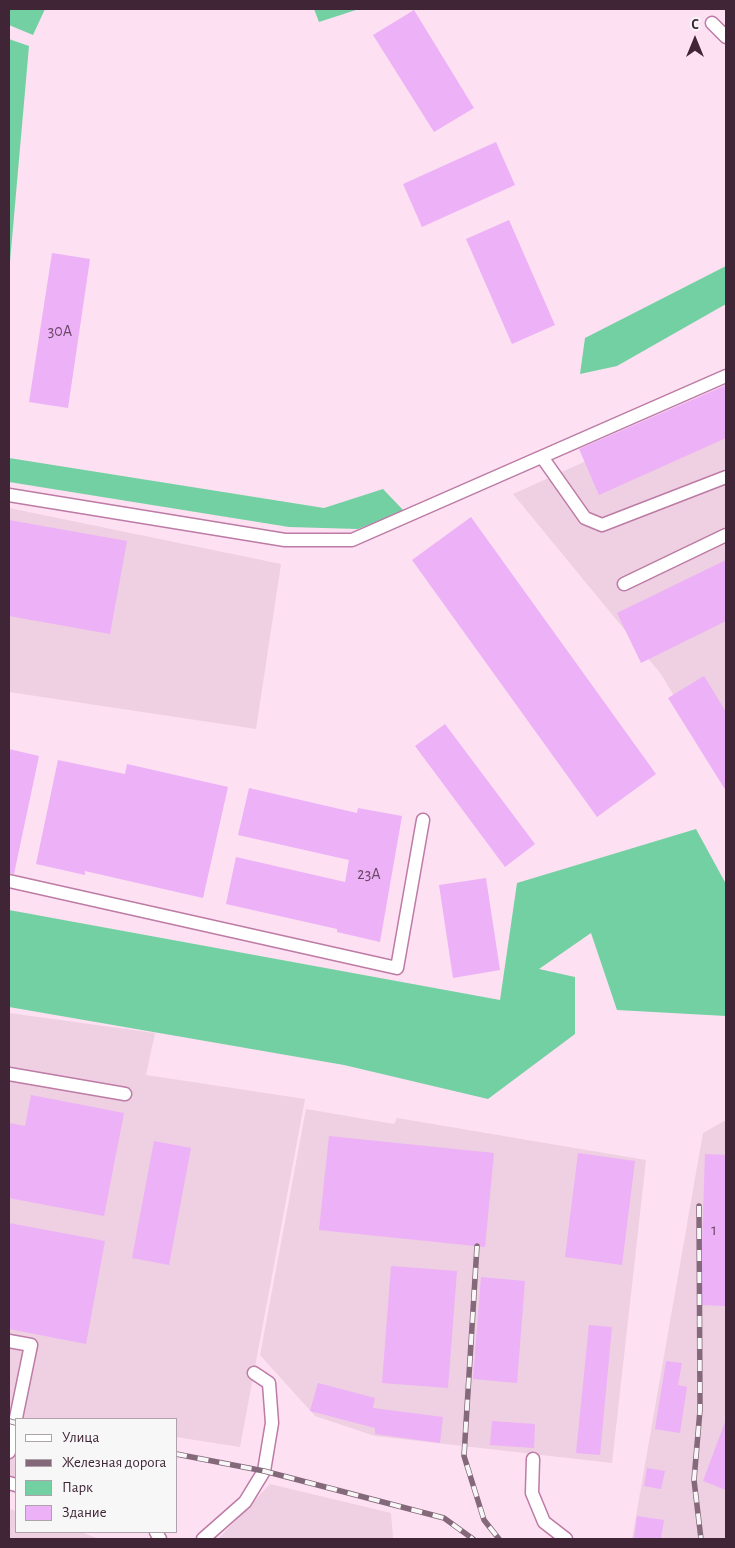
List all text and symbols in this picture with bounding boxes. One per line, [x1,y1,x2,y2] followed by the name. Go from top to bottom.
[670,15,720,65] north arrow
[691,18,699,32] text: С
[48,321,72,341] house number: 30А
[357,864,381,884] house number: 23А
[711,1220,717,1240] house number: 1
[15,1418,178,1533] legend
[62,1430,99,1445] text: Улица
[62,1455,166,1470] text: Железная дорога
[62,1480,93,1495] text: Парк
[62,1505,107,1520] text: Здание

